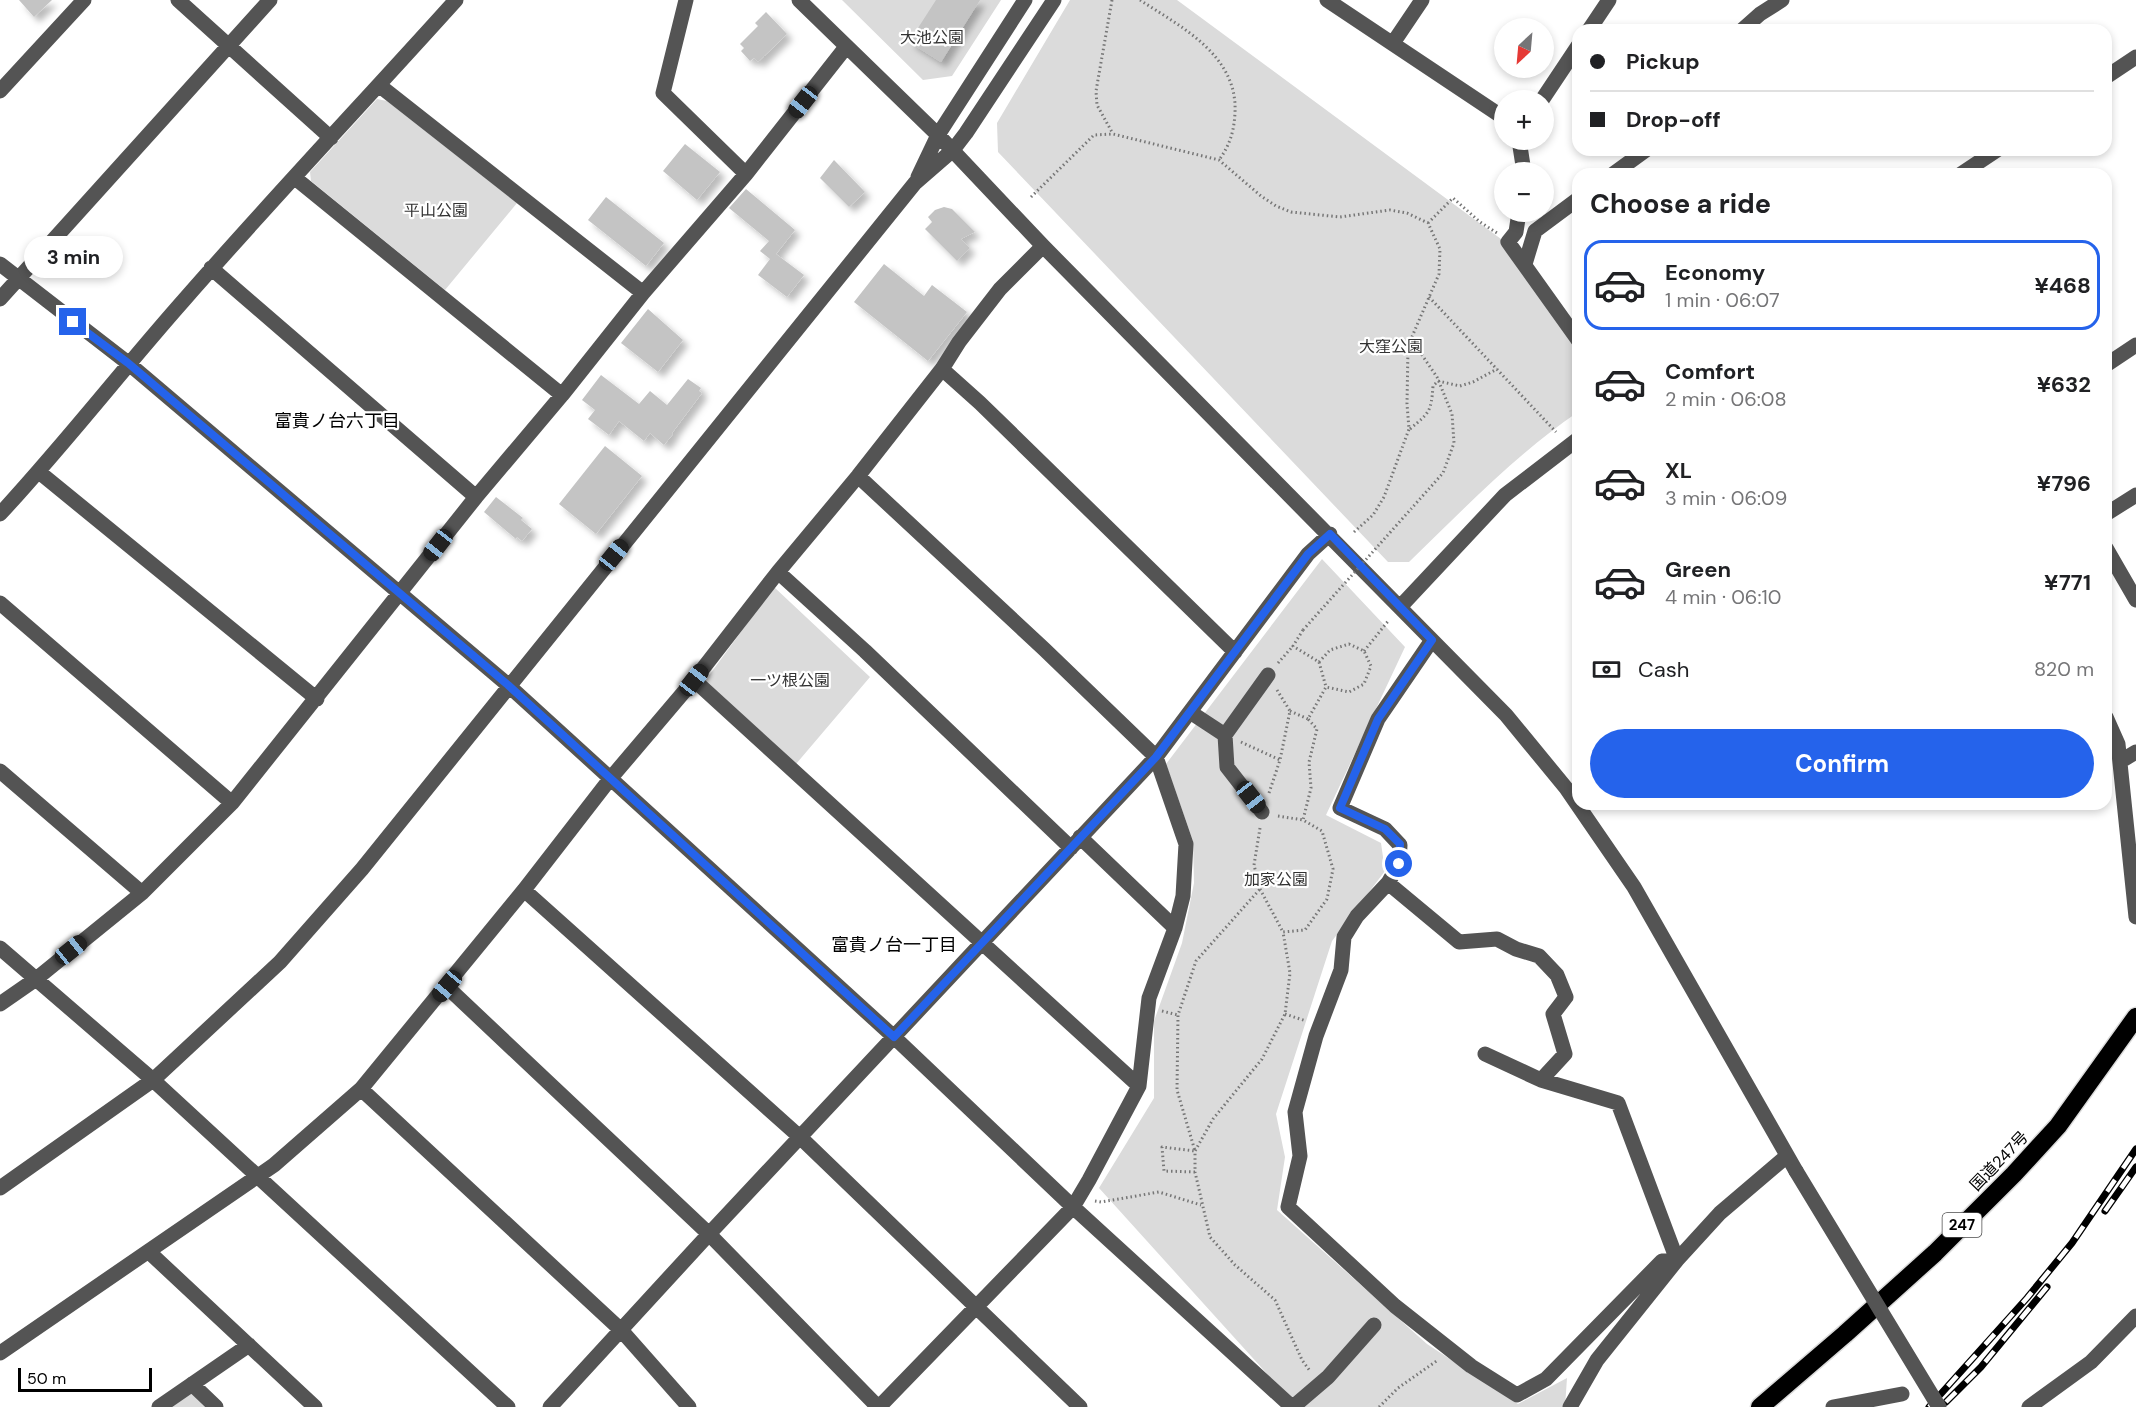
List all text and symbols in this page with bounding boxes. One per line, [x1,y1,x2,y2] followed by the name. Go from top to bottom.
[1494,18,1554,78] north arrow
[1494,18,1554,222] map controls
[900,27,964,48] park label: 大池公園
[1626,47,1700,76] text: Pickup
[785,82,821,122] car
[1494,90,1554,150] button: +
[1626,105,1721,134] text: Drop-off
[1494,162,1554,222] button: −
[1590,186,1771,221] text: Choose a ride
[404,200,468,221] park label: 平山公園
[23,235,122,277] callout: 3 min
[47,244,100,270] text: 3 min
[1593,258,1647,312] icon: car
[1665,258,1765,287] text: Economy
[2035,271,2091,300] text: ¥468
[1665,287,1780,313] text: 1 min · 06:07
[59,308,86,335] route end
[1359,336,1423,357] park label: 大窪公園
[1593,357,1647,411] icon: car
[1665,357,1755,386] text: Comfort
[2037,370,2091,399] text: ¥632
[1665,386,1787,412] text: 2 min · 06:08
[274,409,400,433] district label: 富貴ノ台六丁目
[1593,456,1647,510] icon: car
[1665,456,1692,485] text: XL
[2037,469,2091,498] text: ¥796
[1665,485,1787,511] text: 3 min · 06:09
[420,525,456,565] car
[596,535,632,575] car
[1593,555,1647,609] icon: car
[1665,555,1731,584] text: Green
[2044,568,2091,597] text: ¥771
[1665,584,1781,610] text: 4 min · 06:10
[1590,653,1623,686] icon: cash
[1638,655,1689,684] text: Cash
[2034,656,2094,682] text: 820 m
[676,660,712,700] car
[750,670,830,691] park label: 一ツ根公園
[1590,729,2094,798] button: Confirm
[1233,777,1269,817] car
[1385,850,1412,877] route start
[1244,869,1308,890] park label: 加家公園
[51,932,91,968] car
[831,933,957,957] district label: 富貴ノ台一丁目
[429,966,465,1006] car
[1965,1127,2033,1195] street label: 国道247号
[1942,1213,1982,1237] road number: 247
[18,1365,152,1392] scale bar
[27,1368,66,1389] text: 50 m

